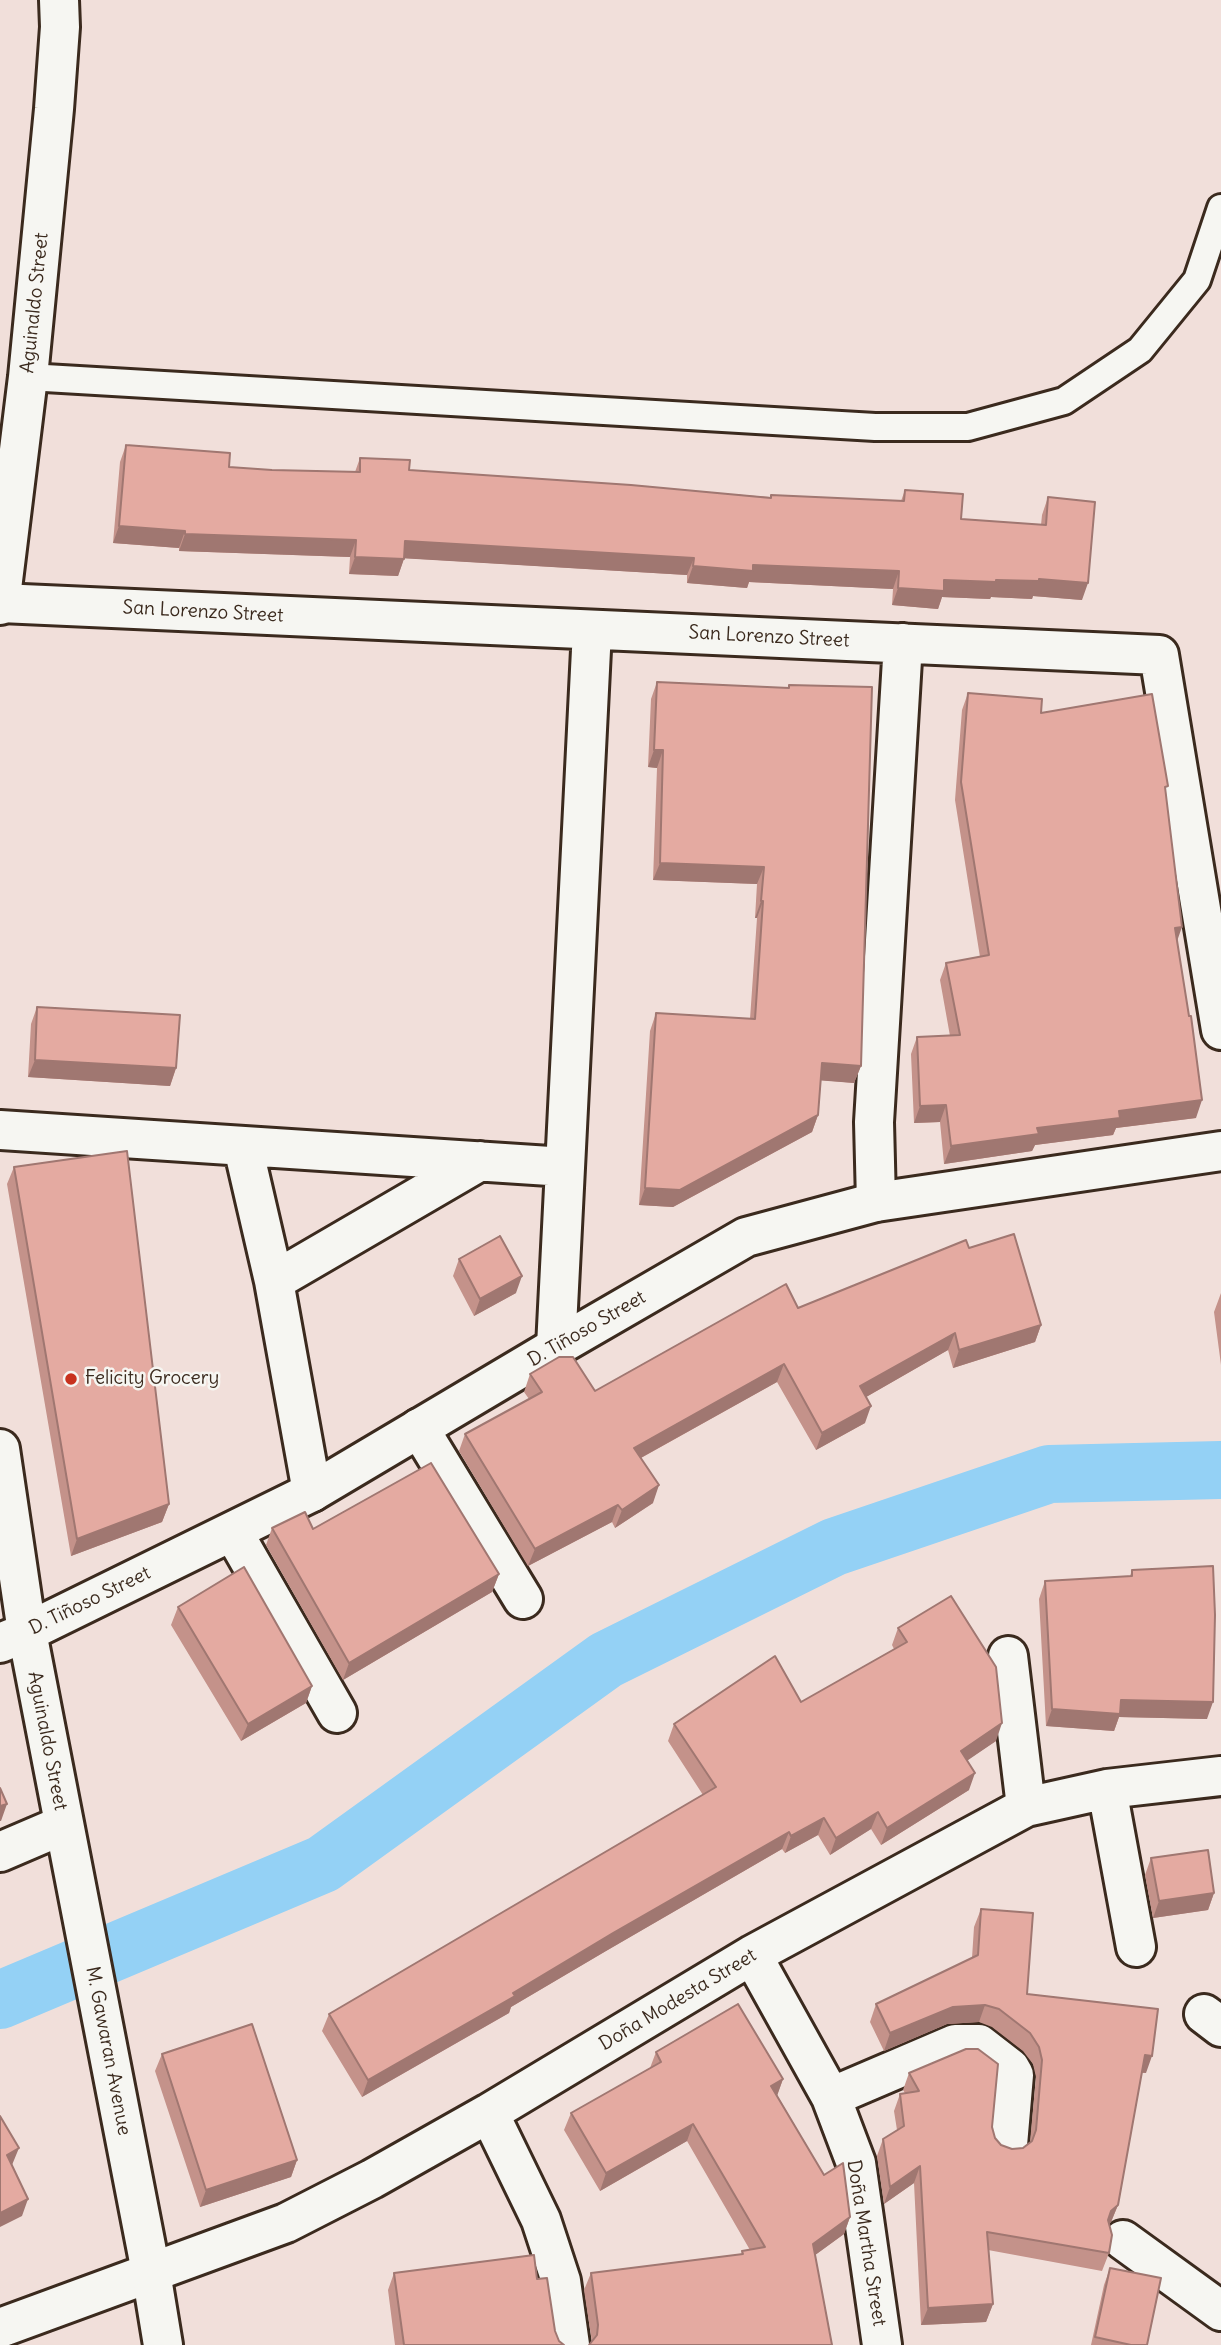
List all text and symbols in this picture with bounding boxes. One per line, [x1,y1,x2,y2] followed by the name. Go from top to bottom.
[16,232,54,374] street label: Aguinaldo Street
[122,596,284,628] street label: San Lorenzo Street
[688,621,850,653] street label: San Lorenzo Street
[524,1286,650,1372] street label: D. Tiñoso Street
[85,1368,219,1390] place label: Felicity Grocery
[63,1371,79,1387] marker: Felicity Grocery
[26,1562,154,1640] street label: D. Tiñoso Street
[22,1669,72,1813] street label: Aguinaldo Street
[595,1944,761,2056] street label: Doña Modesta Street
[80,1964,136,2138] street label: M. Gawaran Avenue
[842,2158,890,2328] street label: Doña Martha Street

